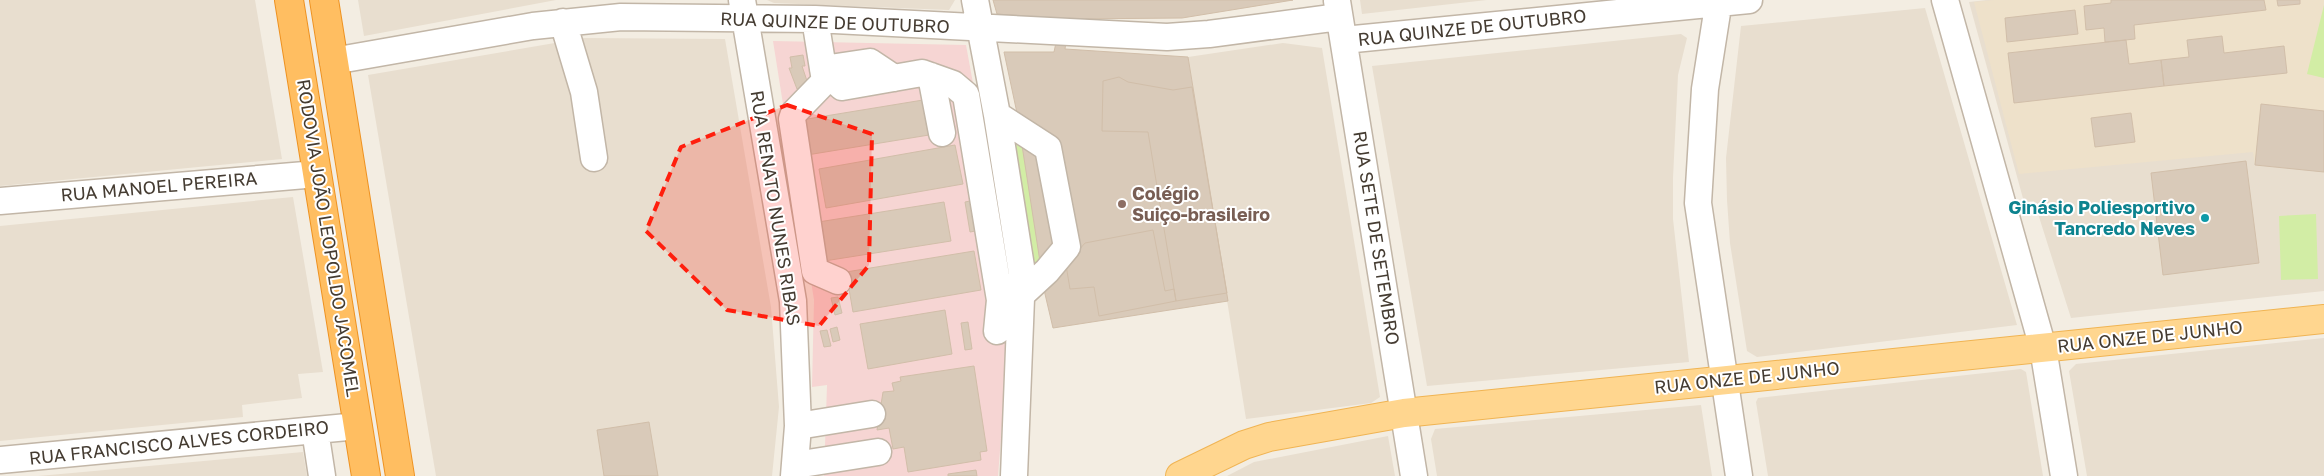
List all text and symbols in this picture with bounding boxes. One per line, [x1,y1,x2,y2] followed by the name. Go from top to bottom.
[1356,4,1587,50] street label: RUA QUINZE DE OUTUBRO
[720,7,950,37] street label: RUA QUINZE DE OUTUBRO
[293,77,365,398] street label: RODOVIA JOÃO LEOPOLDO JACOMEL
[747,89,805,327] street label: RUA RENATO NUNES RIBAS
[1349,129,1405,347] street label: RUA SETE DE SETEMBRO
[60,166,258,206] street label: RUA MANOEL PEREIRA
[1132,182,1270,225] place label: Colégio Suiço-brasileiro
[2008,196,2195,239] place label: Ginásio Poliesportivo Tancredo Neves
[1116,198,1128,210] marker: Colégio Suiço-brasileiro
[2199,212,2211,224] marker: Ginásio Poliesportivo Tancredo Neves
[2056,315,2244,357] street label: RUA ONZE DE JUNHO
[1653,356,1841,398] street label: RUA ONZE DE JUNHO
[28,415,330,469] street label: RUA FRANCISCO ALVES CORDEIRO

